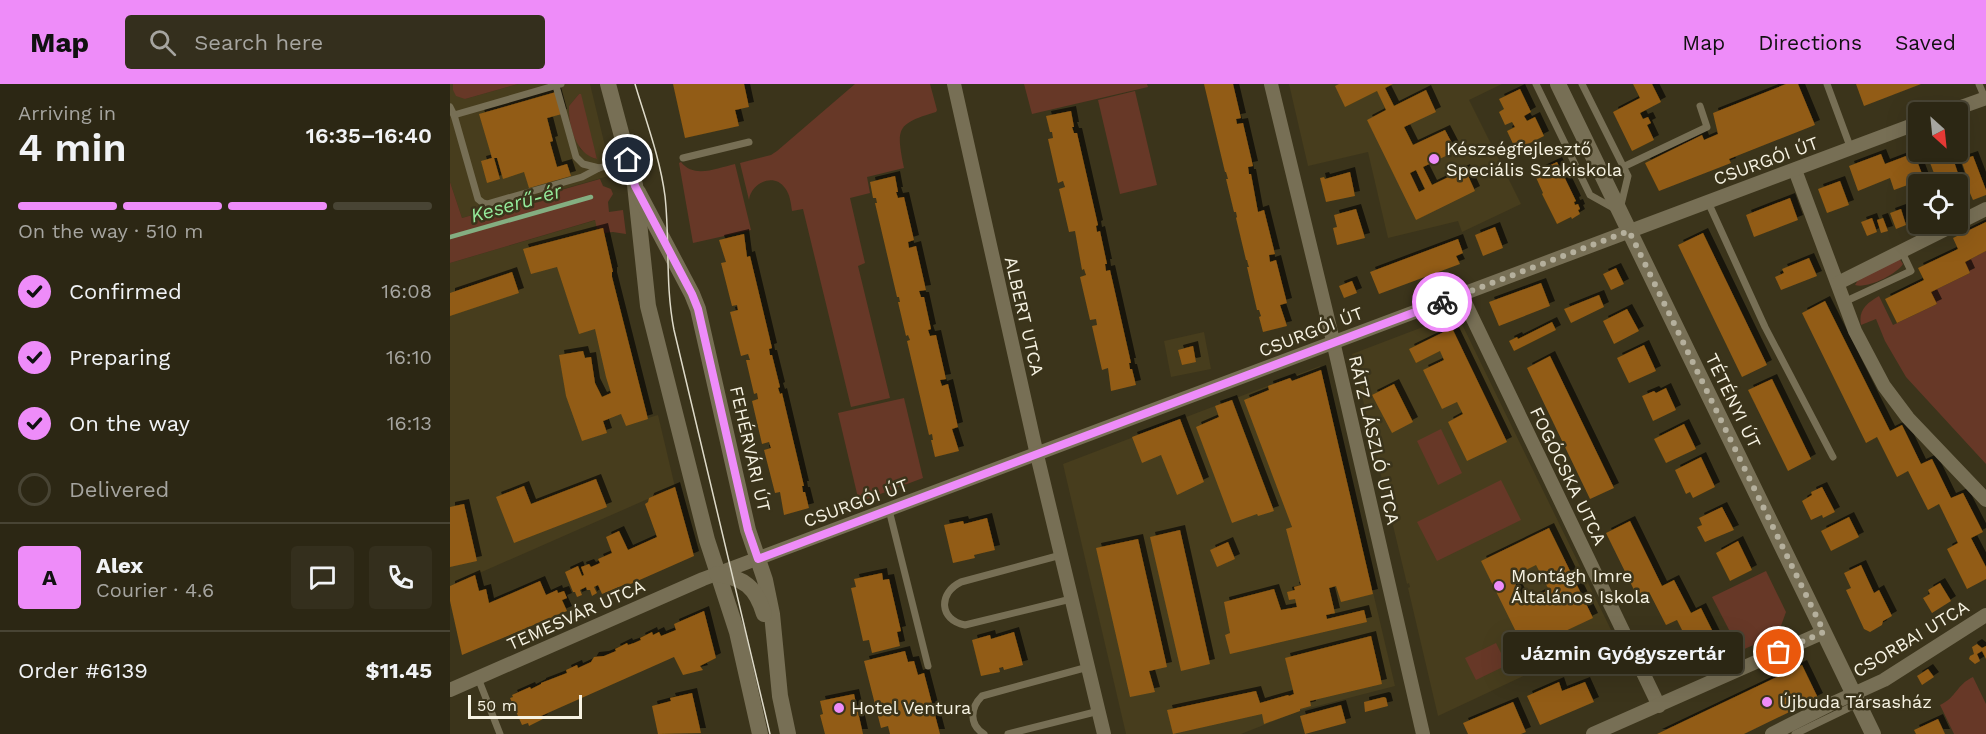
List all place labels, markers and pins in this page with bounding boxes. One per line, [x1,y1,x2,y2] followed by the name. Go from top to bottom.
[602,134,653,185] pin
[1446,138,1622,180] place label: Készségfejlesztő Speciális Szakiskola
[1427,152,1441,166] marker: Készségfejlesztő Speciális Szakiskola
[1511,565,1650,607] place label: Montágh Imre Általános Iskola
[1492,579,1506,593] marker: Montágh Imre Általános Iskola
[1753,626,1804,677] pin
[1503,631,1743,673] callout: Jázmin Gyógyszertár
[1779,691,1932,712] place label: Újbuda Társasház
[1760,695,1774,709] marker: Újbuda Társasház
[851,697,971,718] place label: Hotel Ventura
[832,701,846,715] marker: Hotel Ventura

